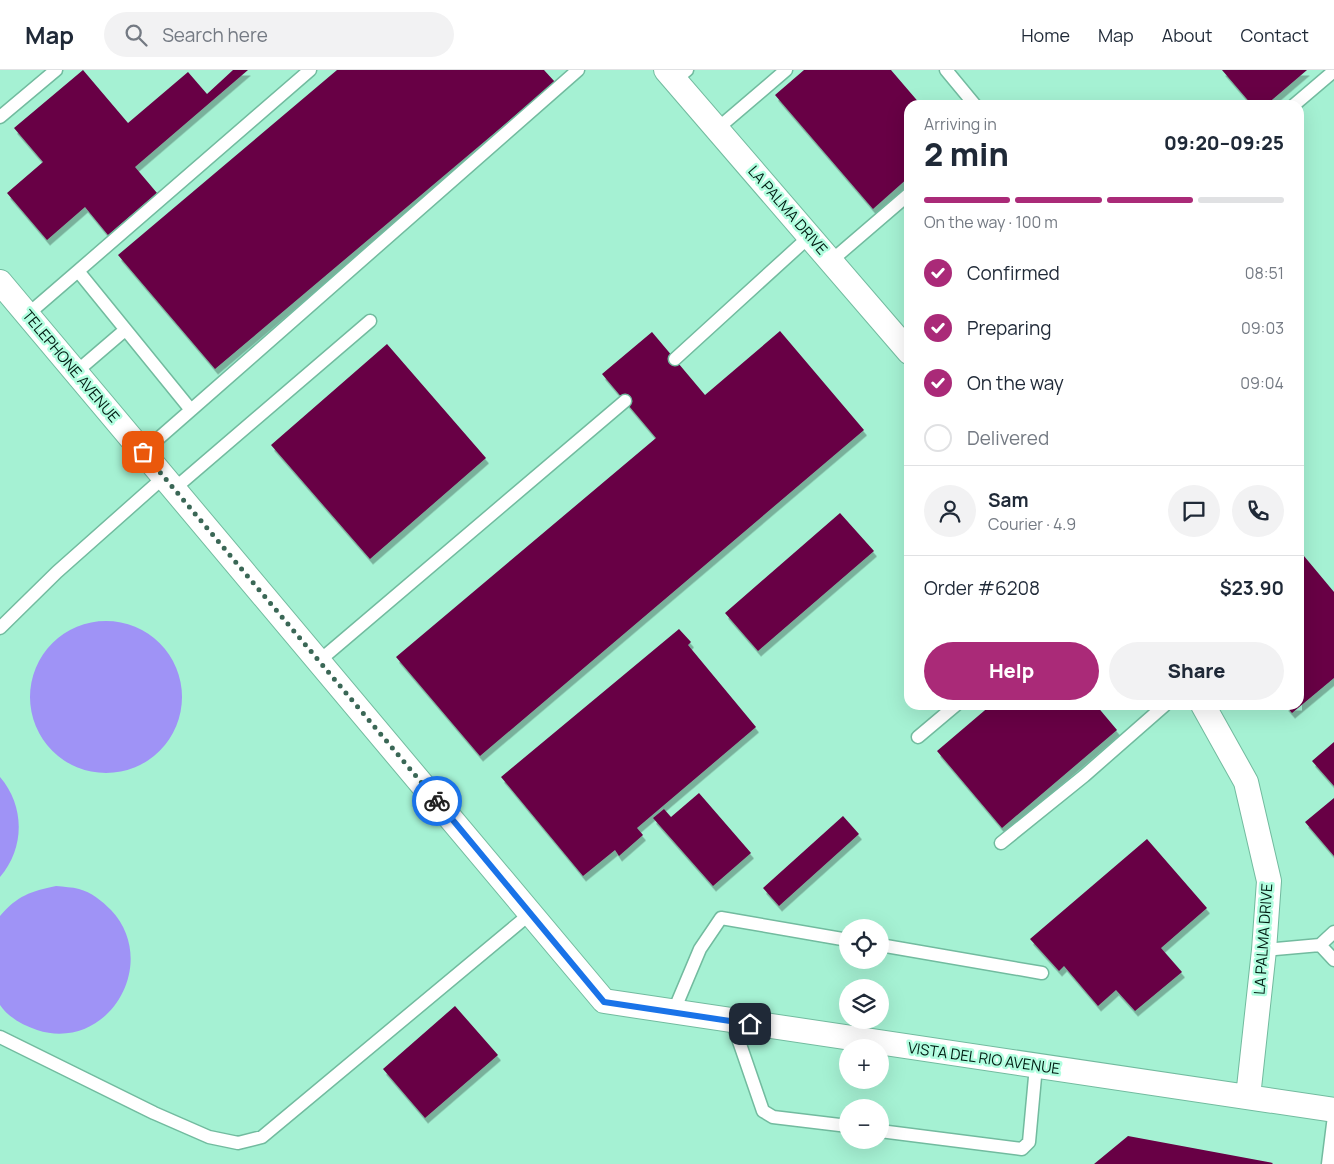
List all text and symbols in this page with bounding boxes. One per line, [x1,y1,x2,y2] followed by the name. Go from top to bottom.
[104,12,454,57] search box
[25,18,74,51] text: Map
[122,21,150,49] icon: search
[162,22,268,48] text: Search here
[1021,23,1070,47] text: Home
[1098,23,1134,47] text: Map
[1162,23,1212,47] text: About
[1240,23,1309,47] text: Contact
[924,113,997,135] text: Arriving in
[1164,130,1284,156] text: 09:20–09:25
[924,132,1009,176] text: 2 min
[744,161,832,259] street label: LA PALMA DRIVE
[924,211,1058,233] text: On the way · 100 m
[924,259,952,287] icon: check
[967,260,1060,286] text: Confirmed
[1245,262,1284,284] text: 08:51
[18,305,124,427] street label: TELEPHONE AVENUE
[924,314,952,342] icon: check
[967,315,1052,341] text: Preparing
[1241,317,1284,339] text: 09:03
[924,369,952,397] icon: check
[967,370,1064,396] text: On the way
[1240,372,1284,394] text: 09:04
[967,425,1049,451] text: Delivered
[122,431,164,473] pin
[129,438,157,466] icon: bag
[924,485,976,537] button: person
[1168,485,1220,537] button: chat
[1232,485,1284,537] button: phone
[988,487,1029,513] text: Sam
[988,513,1076,535] text: Courier · 4.9
[924,575,1040,601] text: Order #6208
[1220,575,1284,601] text: $23.90
[924,642,1099,700] button: Help
[1109,642,1284,700] button: Share
[412,776,462,826] courier
[423,787,451,815] icon: bike
[1249,883,1277,995] street label: LA PALMA DRIVE
[839,919,889,1149] map controls
[839,919,889,969] button: locate
[839,979,889,1029] button: layers
[729,1003,771,1045] pin
[736,1010,764,1038] icon: home
[906,1037,1062,1079] street label: VISTA DEL RIO AVENUE
[839,1039,889,1089] button: +
[839,1099,889,1149] button: −

